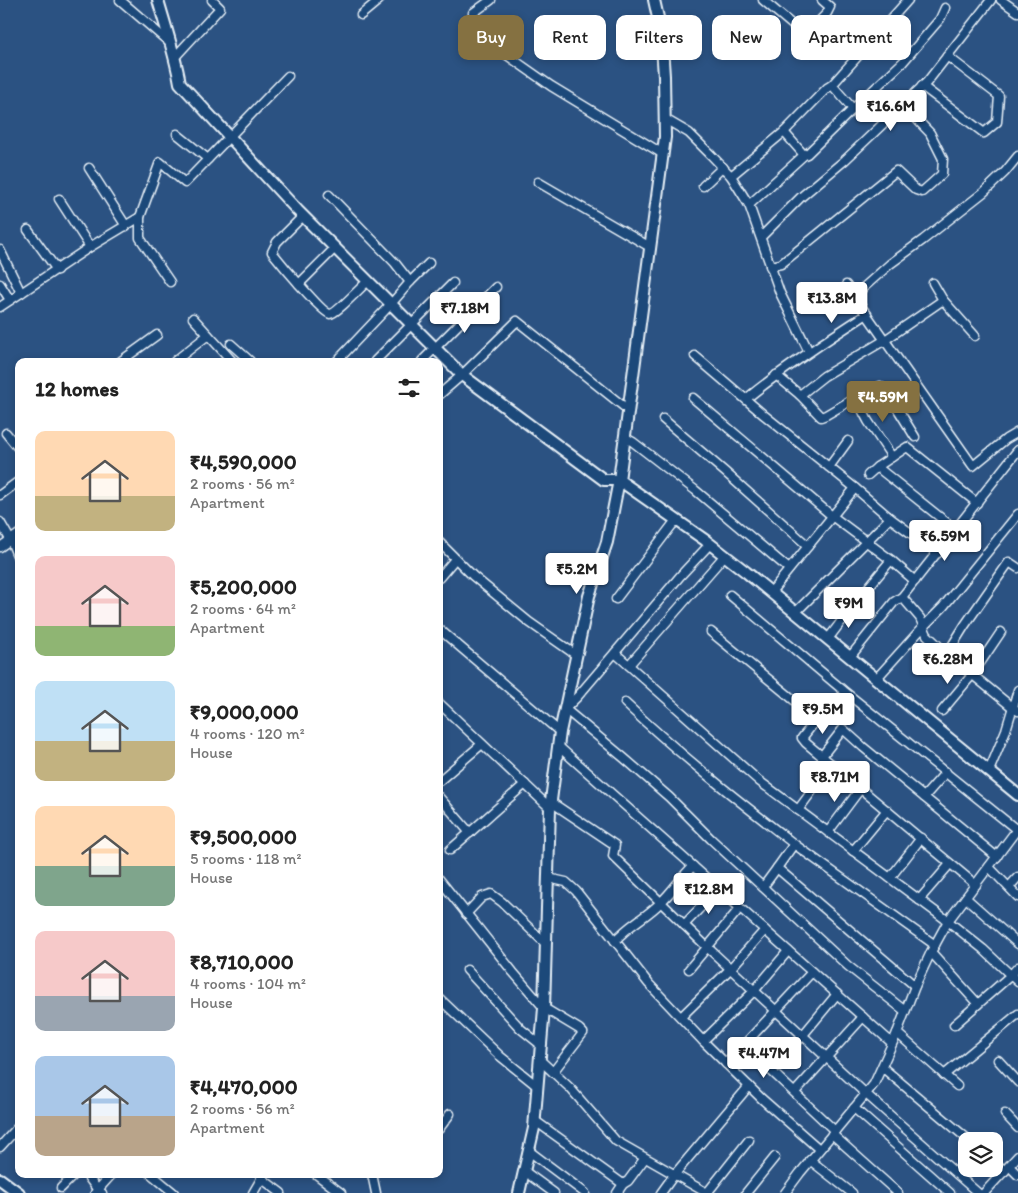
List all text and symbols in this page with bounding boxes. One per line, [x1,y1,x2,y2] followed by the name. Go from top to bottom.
[458,15,524,60] chip: Buy
[534,15,606,60] chip: Rent
[616,15,702,60] chip: Filters
[712,15,781,60] chip: New
[791,15,911,60] chip: Apartment
[850,90,932,132] pin: ₹16.6M
[867,96,915,115] text: ₹16.6M
[791,282,873,324] pin: ₹13.8M
[807,288,857,307] text: ₹13.8M
[424,292,506,334] pin: ₹7.18M
[441,298,489,317] text: ₹7.18M
[395,374,423,402] icon: filters
[35,376,119,401] text: 12 homes
[842,380,924,423] pin: ₹4.59M
[858,387,908,406] text: ₹4.59M
[190,449,297,474] text: ₹4,590,000
[75,451,135,511] icon: home
[190,474,295,493] text: 2 rooms · 56 m²
[190,493,265,512] text: Apartment
[904,520,986,562] pin: ₹6.59M
[920,526,970,545] text: ₹6.59M
[542,552,612,595] pin: ₹5.2M
[556,559,598,578] text: ₹5.2M
[190,574,297,599] text: ₹5,200,000
[75,576,135,636] icon: home
[825,586,873,629] pin: ₹9M
[835,593,863,612] text: ₹9M
[190,599,296,618] text: 2 rooms · 64 m²
[190,618,265,637] text: Apartment
[907,642,989,685] pin: ₹6.28M
[923,649,973,668] text: ₹6.28M
[788,692,858,735] pin: ₹9.5M
[190,699,299,724] text: ₹9,000,000
[802,699,844,718] text: ₹9.5M
[75,701,135,761] icon: home
[190,724,305,743] text: 4 rooms · 120 m²
[190,743,233,762] text: House
[794,760,876,803] pin: ₹8.71M
[811,767,859,786] text: ₹8.71M
[190,824,297,849] text: ₹9,500,000
[75,826,135,886] icon: home
[190,849,301,868] text: 5 rooms · 118 m²
[190,868,233,887] text: House
[668,872,750,915] pin: ₹12.8M
[685,879,733,898] text: ₹12.8M
[190,949,294,974] text: ₹8,710,000
[75,951,135,1011] icon: home
[190,974,306,993] text: 4 rooms · 104 m²
[190,993,233,1012] text: House
[723,1036,805,1079] pin: ₹4.47M
[738,1043,790,1062] text: ₹4.47M
[190,1074,298,1099] text: ₹4,470,000
[75,1076,135,1136] icon: home
[190,1099,295,1118] text: 2 rooms · 56 m²
[190,1118,265,1137] text: Apartment
[958,1132,1003,1177] map controls
[958,1132,1003,1177] button: layers

